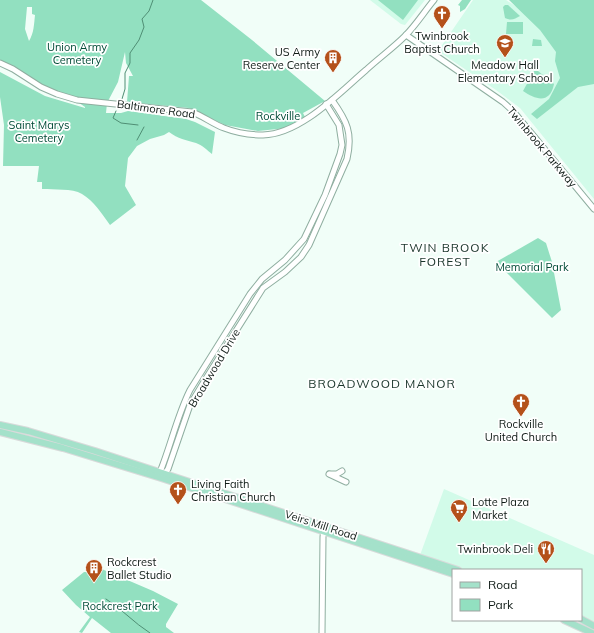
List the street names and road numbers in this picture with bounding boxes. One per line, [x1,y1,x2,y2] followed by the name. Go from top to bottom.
[116,97,196,121] street label: Baltimore Road
[504,104,580,190] street label: Twinbrook Parkway
[185,326,243,410] street label: Broadwood Drive
[283,507,359,543] street label: Veirs Mill Road

